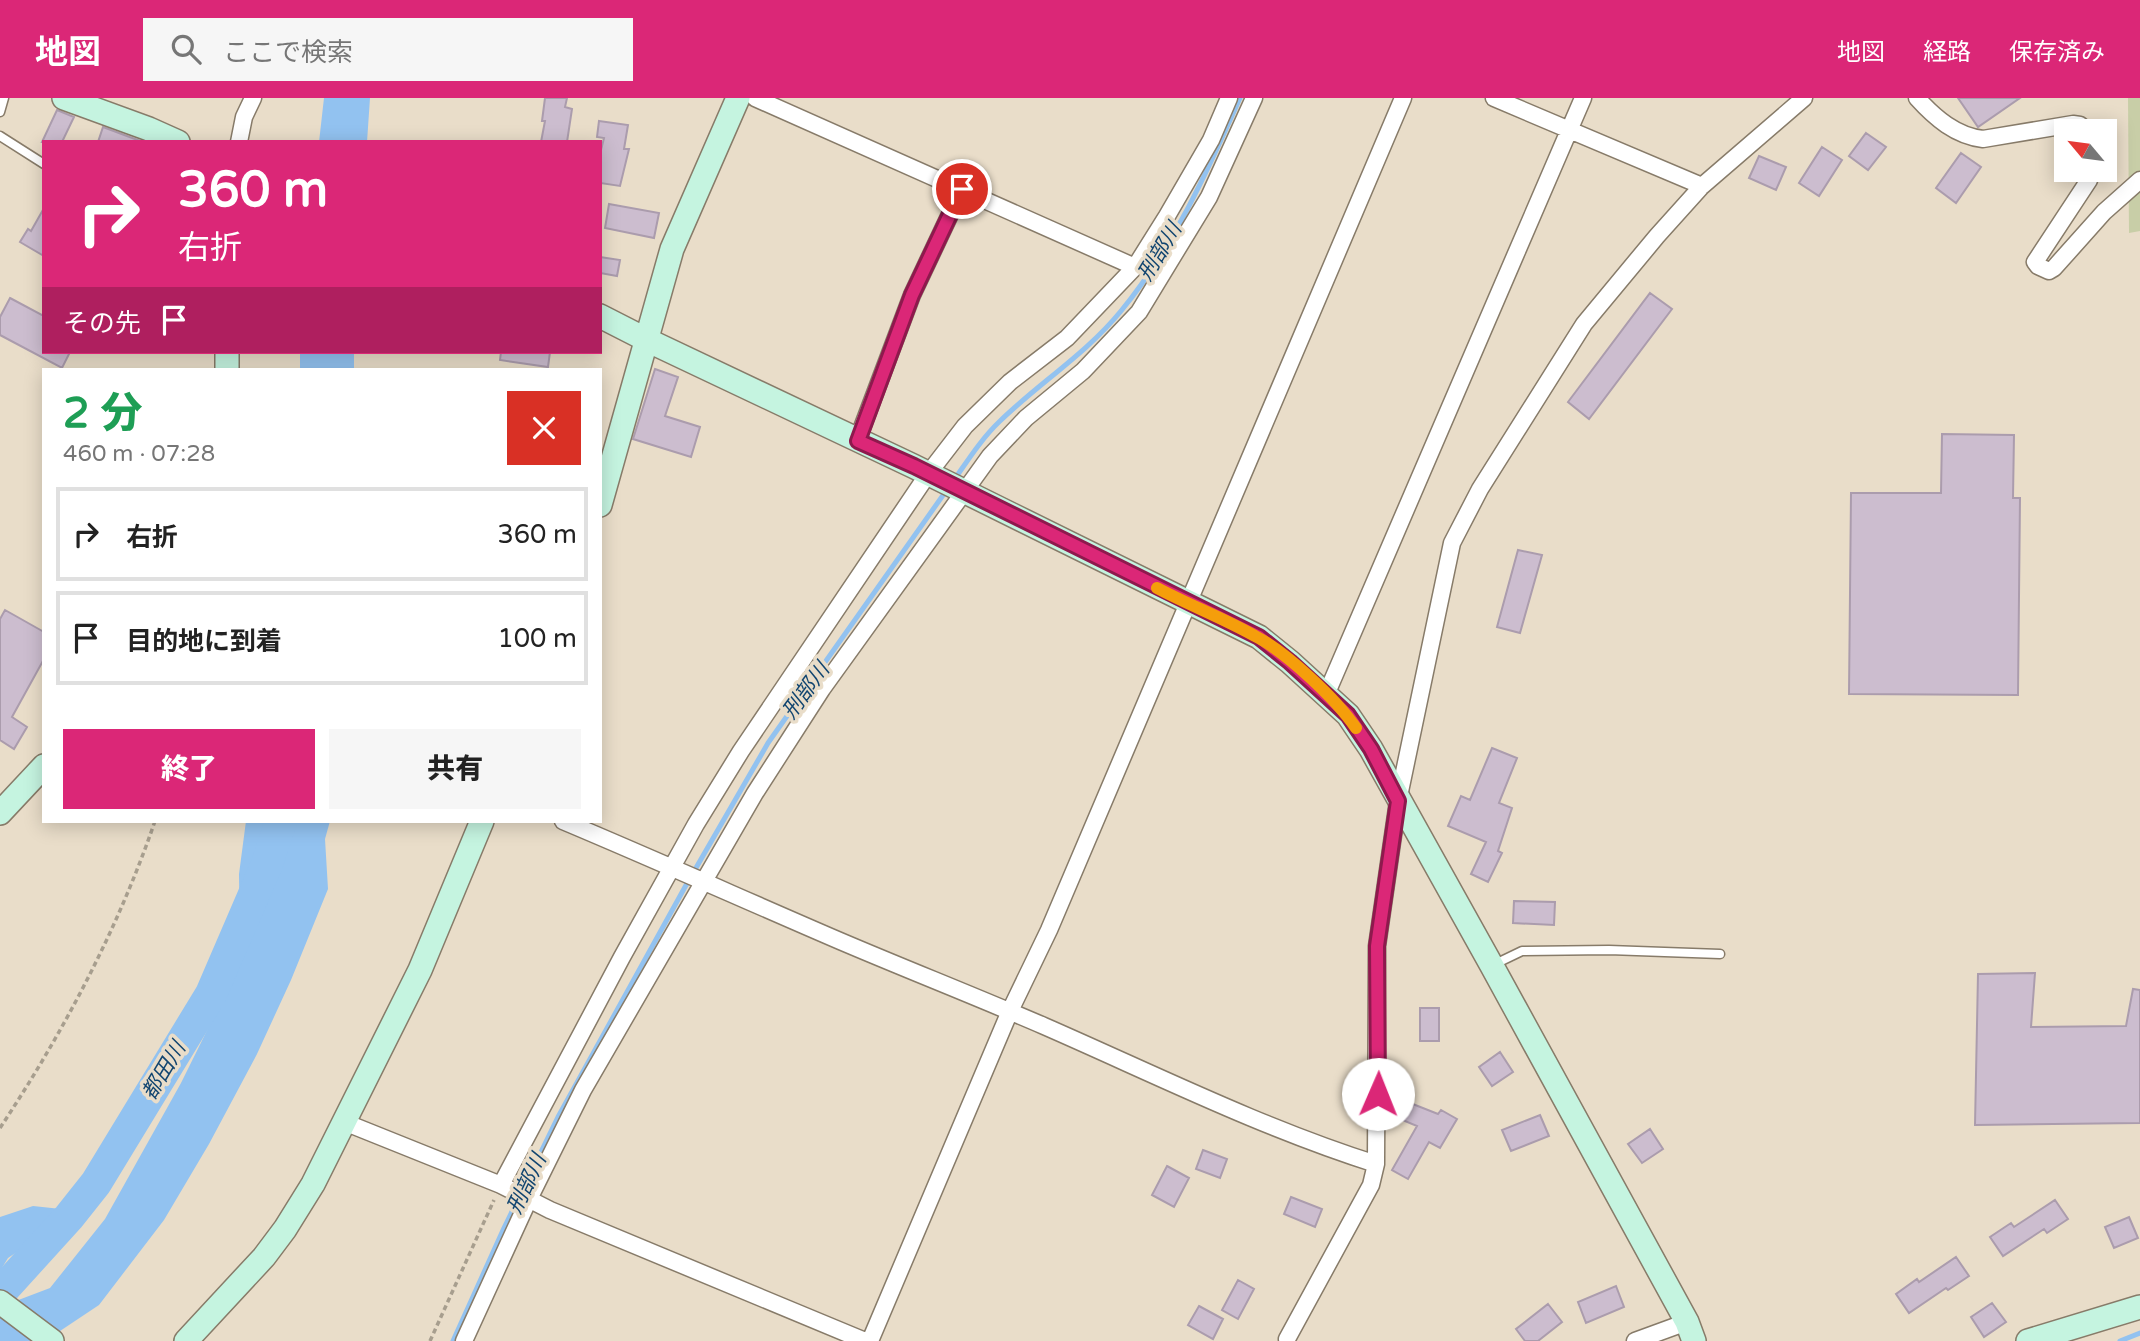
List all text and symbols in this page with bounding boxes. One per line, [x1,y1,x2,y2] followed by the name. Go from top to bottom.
[143,18,633,81] search box
[167,30,205,68] icon: search
[35,33,101,72] text: 地図
[223,37,353,68] text: ここで検索
[1837,38,1885,67] text: 地図
[1923,38,1971,67] text: 経路
[2009,38,2105,67] text: 保存済み
[2054,119,2118,182] north arrow
[2054,119,2117,182] map controls
[932,159,992,219] pin
[178,161,328,220] text: 360 m
[63,168,154,259] icon: right
[943,170,981,208] icon: arrive
[1133,217,1188,285] water label: 刑部川
[178,229,242,267] text: 右折
[155,301,193,339] icon: arrive
[63,308,141,339] text: その先
[63,388,142,439] text: 2 分
[507,391,581,465] button: close
[63,440,215,468] text: 460 m · 07:28
[67,515,105,553] icon: right
[497,519,577,550] text: 360 m
[126,522,178,553] text: 右折
[67,619,105,657] icon: arrive
[497,623,577,654] text: 100 m
[126,626,282,657] text: 目的地に到着
[777,657,836,724] water label: 刑部川
[63,729,315,809] button: 終了
[329,729,581,809] button: 共有
[137,1036,192,1104] water label: 都田川
[1341,1057,1415,1131] position arrow
[502,1148,552,1218] water label: 刑部川

